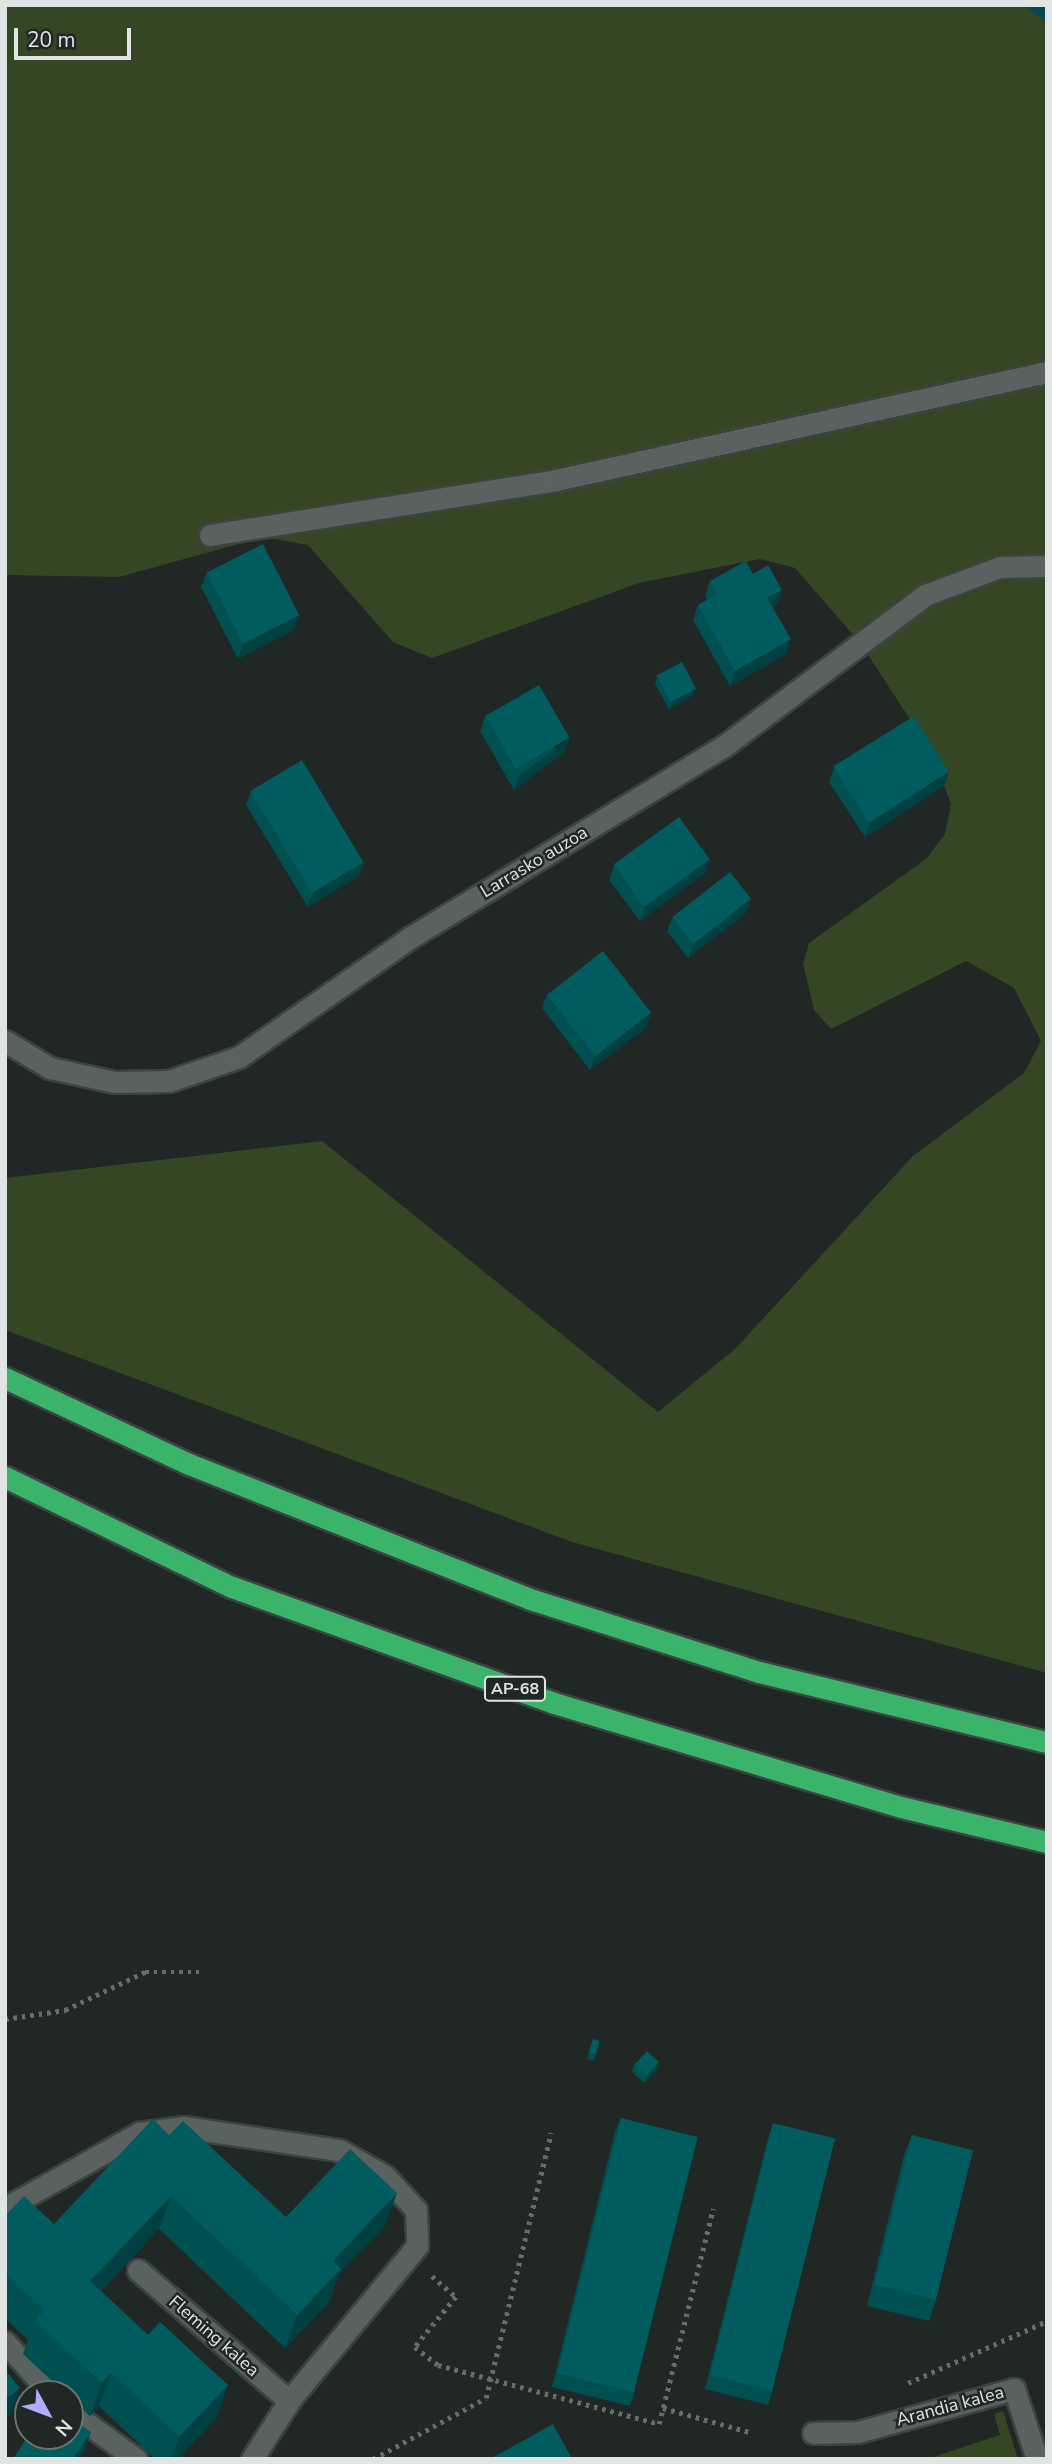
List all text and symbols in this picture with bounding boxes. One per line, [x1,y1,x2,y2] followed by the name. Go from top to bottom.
[18,14,135,58] scale bar
[27,26,76,54] text: 20 m
[477,822,591,902] street label: Larrasko auzoa
[484,1676,546,1702] road number: AP-68
[164,2291,264,2381] street label: Fleming kalea
[14,2380,84,2450] north arrow
[894,2381,1006,2431] street label: Arandia kalea
[49,2414,78,2441] text: N

